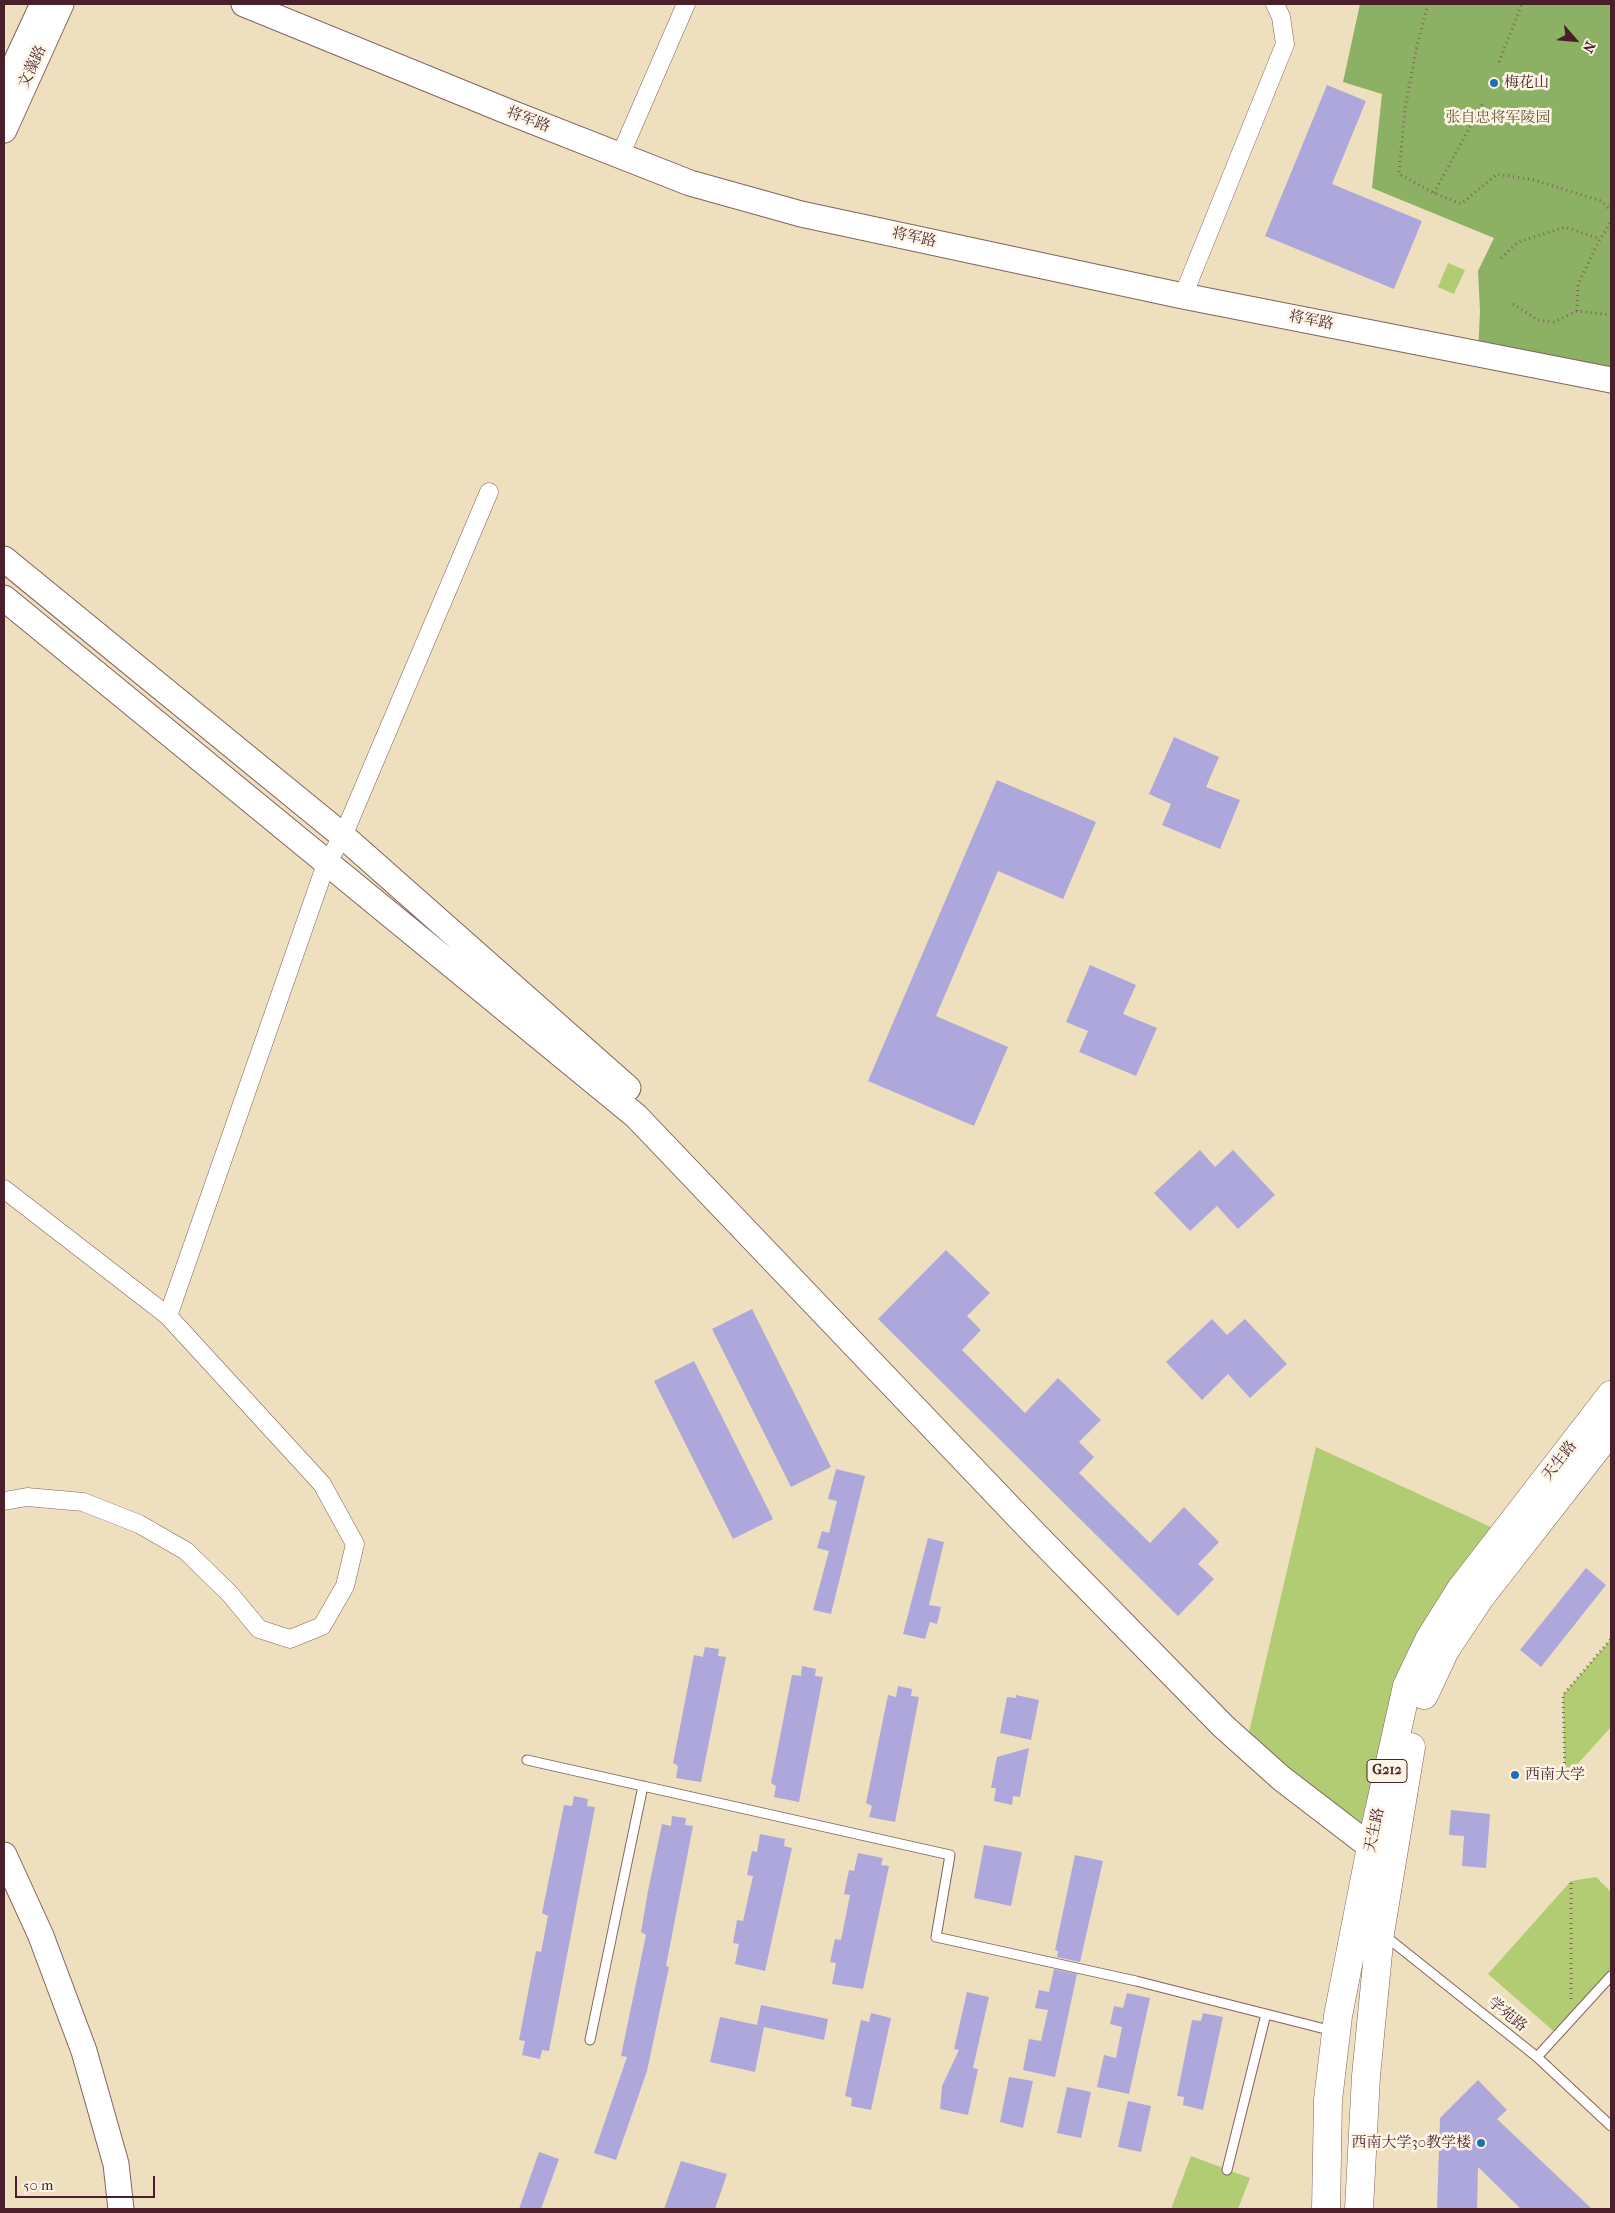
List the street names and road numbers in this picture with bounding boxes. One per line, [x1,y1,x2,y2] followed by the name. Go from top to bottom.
[15,43,51,91] street label: 文藻路
[504,104,552,136] street label: 将军路
[890,225,938,251] street label: 将军路
[1287,308,1335,334] street label: 将军路
[1539,1438,1581,1484] street label: 天生路
[1367,1760,1407,1782] road number: G212
[1362,1806,1388,1854] street label: 天生路
[1484,1994,1530,2036] street label: 学苑路

